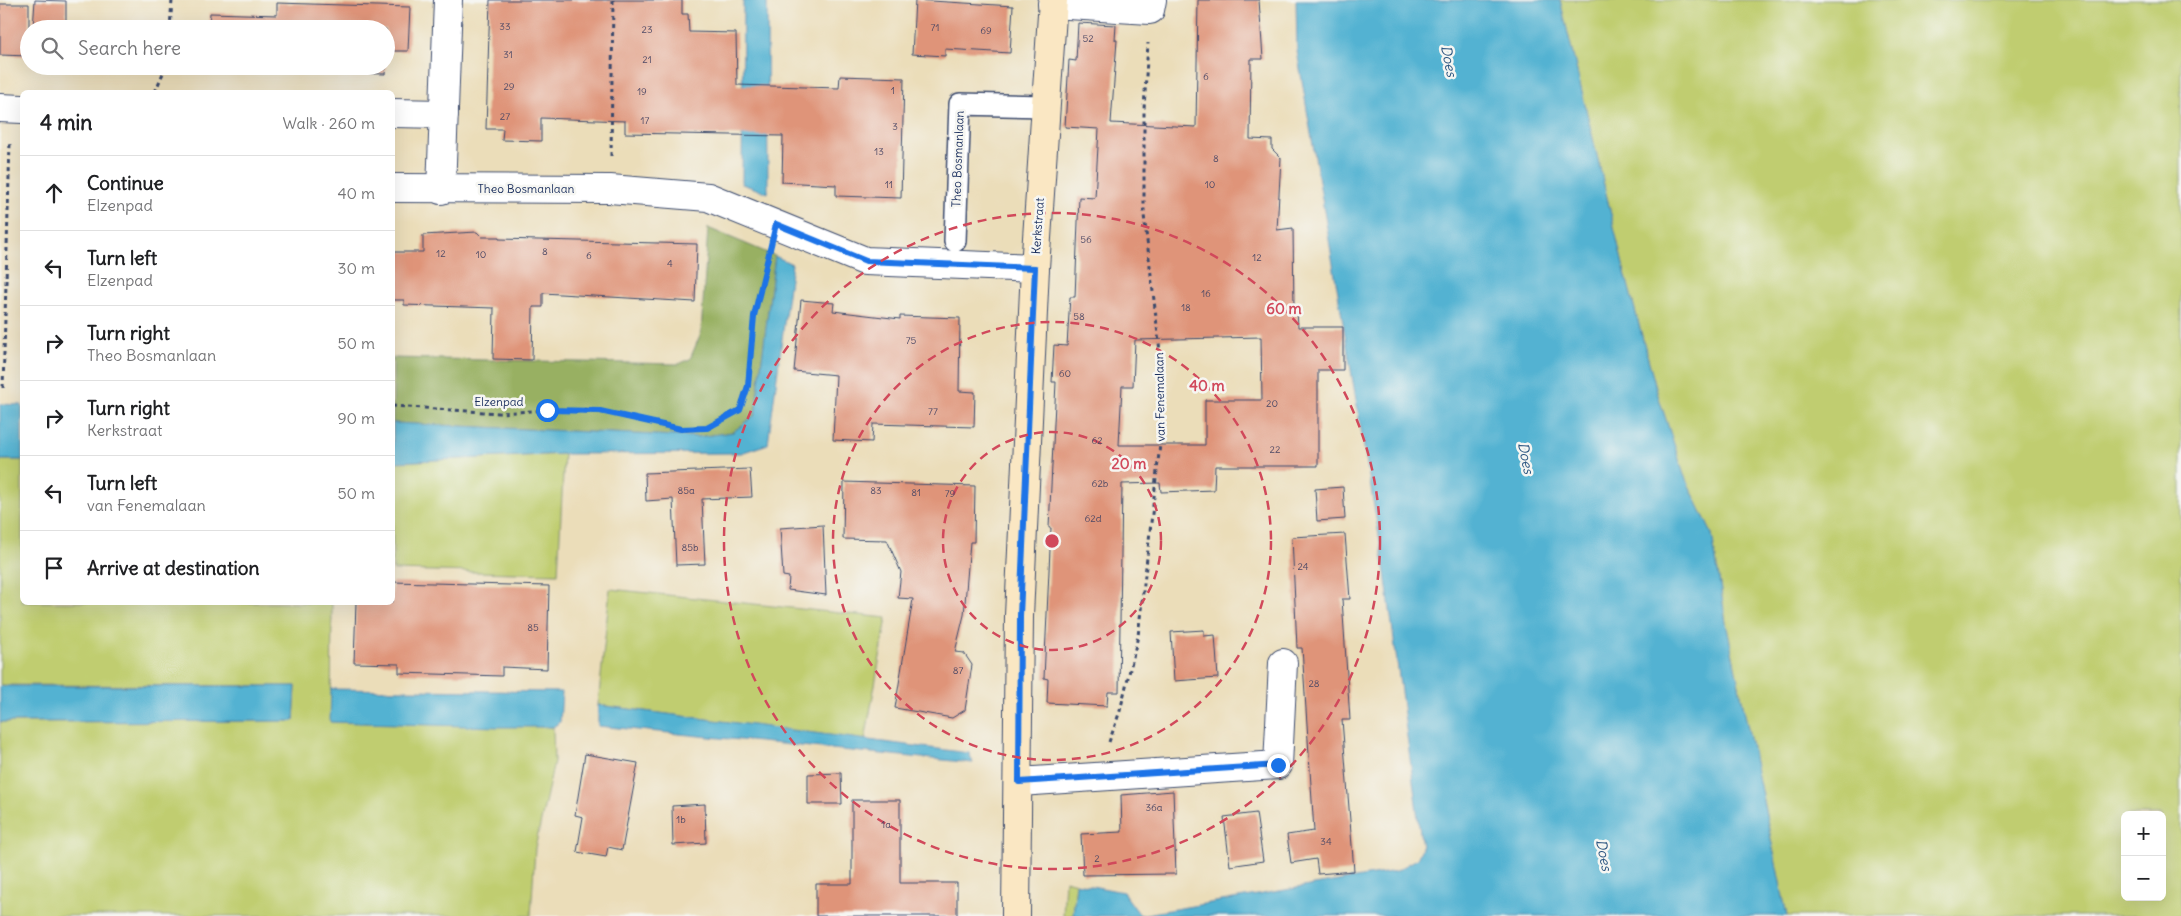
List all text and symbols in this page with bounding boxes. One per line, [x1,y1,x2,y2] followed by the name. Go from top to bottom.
[20,20,395,75] search box
[499,20,511,33] house number: 33
[931,21,939,34] house number: 71
[641,23,653,36] house number: 23
[980,24,992,37] house number: 69
[1082,32,1094,45] house number: 52
[38,34,66,62] icon: search
[78,36,181,60] text: Search here
[1437,44,1461,80] water label: Does
[503,48,513,61] house number: 31
[642,53,652,66] house number: 21
[1203,70,1209,83] house number: 6
[503,80,515,93] house number: 29
[891,84,895,97] house number: 1
[637,85,647,98] house number: 19
[40,109,92,136] text: 4 min
[500,110,510,123] house number: 27
[948,110,967,208] street label: Theo Bosmanlaan
[283,113,375,133] text: Walk · 260 m
[641,114,650,127] house number: 17
[892,120,898,133] house number: 3
[874,145,884,158] house number: 13
[1213,152,1219,165] house number: 8
[87,171,164,195] text: Continue
[885,178,893,191] house number: 11
[1205,178,1215,191] house number: 10
[40,179,68,207] icon: ahead
[478,181,575,196] street label: Theo Bosmanlaan
[337,183,375,203] text: 40 m
[87,195,153,215] text: Elzenpad
[1028,197,1047,255] street label: Kerkstraat
[1080,233,1092,246] house number: 56
[542,245,548,258] house number: 8
[87,246,157,270] text: Turn left
[436,247,446,260] house number: 12
[476,248,486,261] house number: 10
[586,249,592,262] house number: 6
[1252,251,1262,264] house number: 12
[40,254,68,282] icon: left
[667,257,673,270] house number: 4
[338,258,375,278] text: 30 m
[87,270,153,290] text: Elzenpad
[1201,287,1211,300] house number: 16
[1266,299,1302,318] text: 60 m
[1181,301,1191,314] house number: 18
[1073,310,1085,323] house number: 58
[87,321,170,345] text: Turn right
[40,329,68,357] icon: right
[337,333,375,353] text: 50 m
[906,334,917,347] house number: 75
[87,345,216,365] text: Theo Bosmanlaan
[1151,352,1168,442] street label: van Fenemalaan
[1059,367,1071,380] house number: 60
[1189,376,1225,395] text: 40 m
[474,394,524,409] street label: Elzenpad
[87,396,170,420] text: Turn right
[1266,397,1278,410] house number: 20
[536,399,559,422] route start
[40,404,68,432] icon: right
[928,405,938,418] house number: 77
[337,408,375,428] text: 90 m
[87,420,162,440] text: Kerkstraat
[1091,434,1103,447] house number: 62
[1514,441,1538,477] water label: Does
[1270,443,1281,456] house number: 22
[1112,454,1146,473] text: 20 m
[87,471,157,495] text: Turn left
[1092,477,1109,490] house number: 62b
[40,479,68,507] icon: left
[337,483,375,503] text: 50 m
[677,484,695,497] house number: 85a
[870,484,882,497] house number: 83
[911,486,921,499] house number: 81
[945,487,956,500] house number: 79
[87,495,206,515] text: van Fenemalaan
[1084,512,1102,525] house number: 62d
[1043,532,1061,550] centre of rings
[681,541,699,554] house number: 85b
[40,554,68,582] icon: arrive
[87,556,260,580] text: Arrive at destination
[1297,560,1309,573] house number: 24
[527,621,539,634] house number: 85
[953,664,963,677] house number: 87
[1308,677,1320,690] house number: 28
[1267,754,1290,777] route end
[1145,801,1163,814] house number: 36a
[2121,811,2166,901] map controls
[2121,811,2166,856] button: +
[676,813,686,826] house number: 1b
[881,818,891,831] house number: 1a
[1320,835,1332,848] house number: 34
[1592,838,1616,874] water label: Does
[1094,852,1100,865] house number: 2
[2121,856,2166,901] button: −

